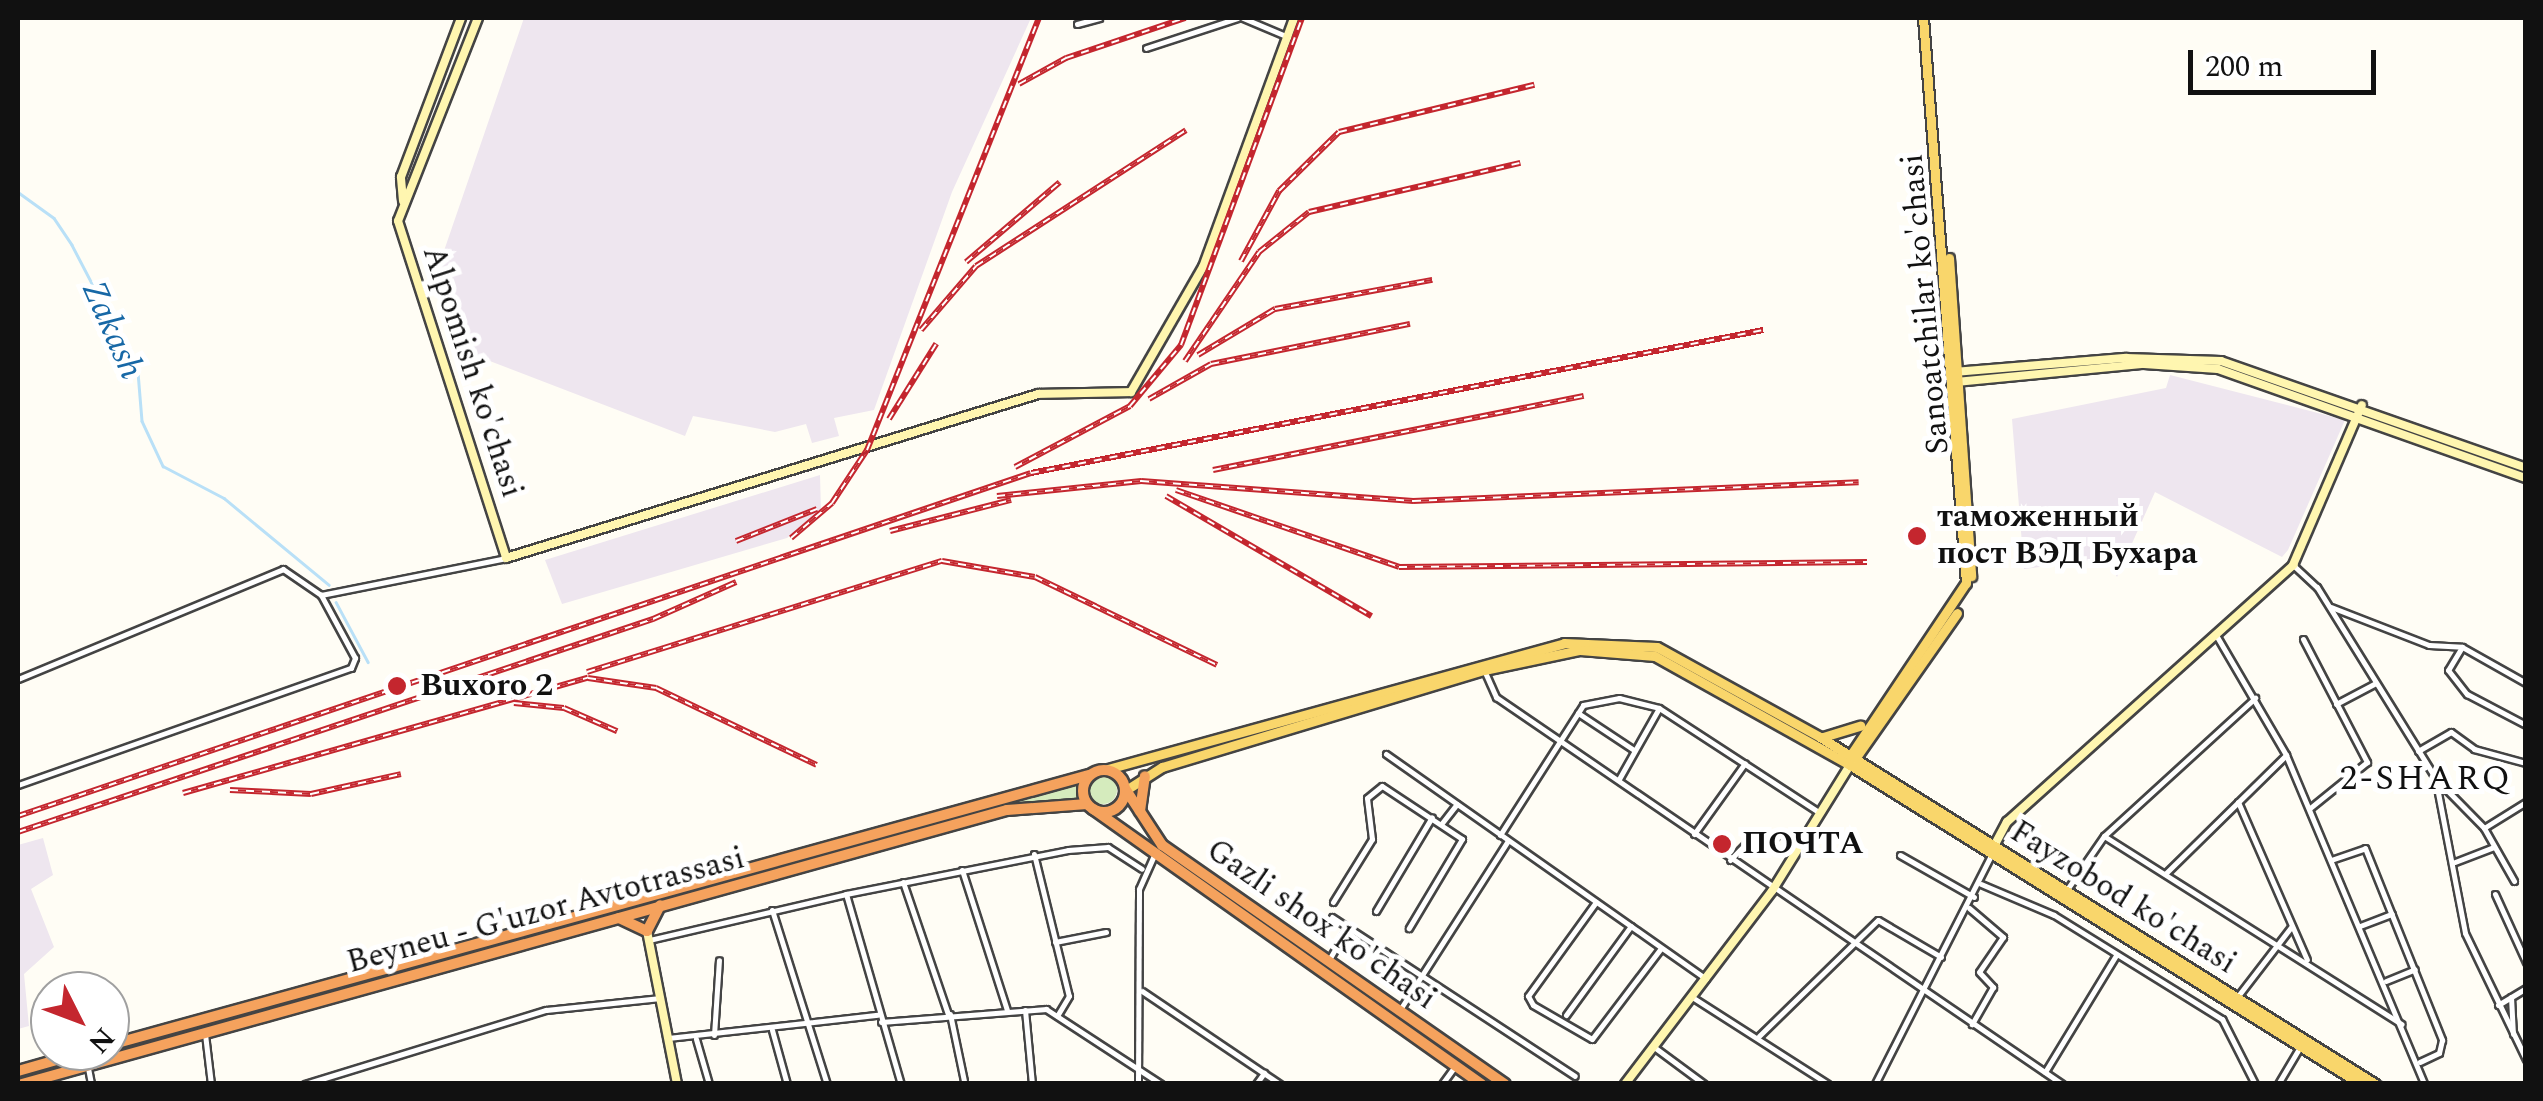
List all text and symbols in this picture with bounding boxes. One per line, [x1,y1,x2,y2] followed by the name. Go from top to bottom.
[2193,30,2380,92] scale bar
[2205,44,2283,90] text: 200 m
[1894,152,1958,456] street label: Sanoatchilar ko'chasi
[413,241,531,503] street label: Alpomish ko'chasi
[72,274,152,386] water label: Zakash
[1937,499,2198,574] place label: таможенный пост ВЭД Бухара
[1906,525,1928,547] marker: таможенный пост ВЭД Бухара
[420,667,553,705] place label: Buxoro 2
[384,673,410,699] marker: Buxoro 2
[2340,758,2512,800] district label: 2-SHARQ
[2003,813,2243,983] street label: Fayzobod ko'chasi
[1742,825,1864,863] place label: ПОЧТА
[1199,831,1443,1019] street label: Gazli shox ko'chasi
[1711,833,1733,855] marker: ПОЧТА
[343,839,749,983] street label: Beyneu - G'uzor Avtotrassasi
[30,971,130,1071] north arrow
[78,1017,125,1063] text: N

